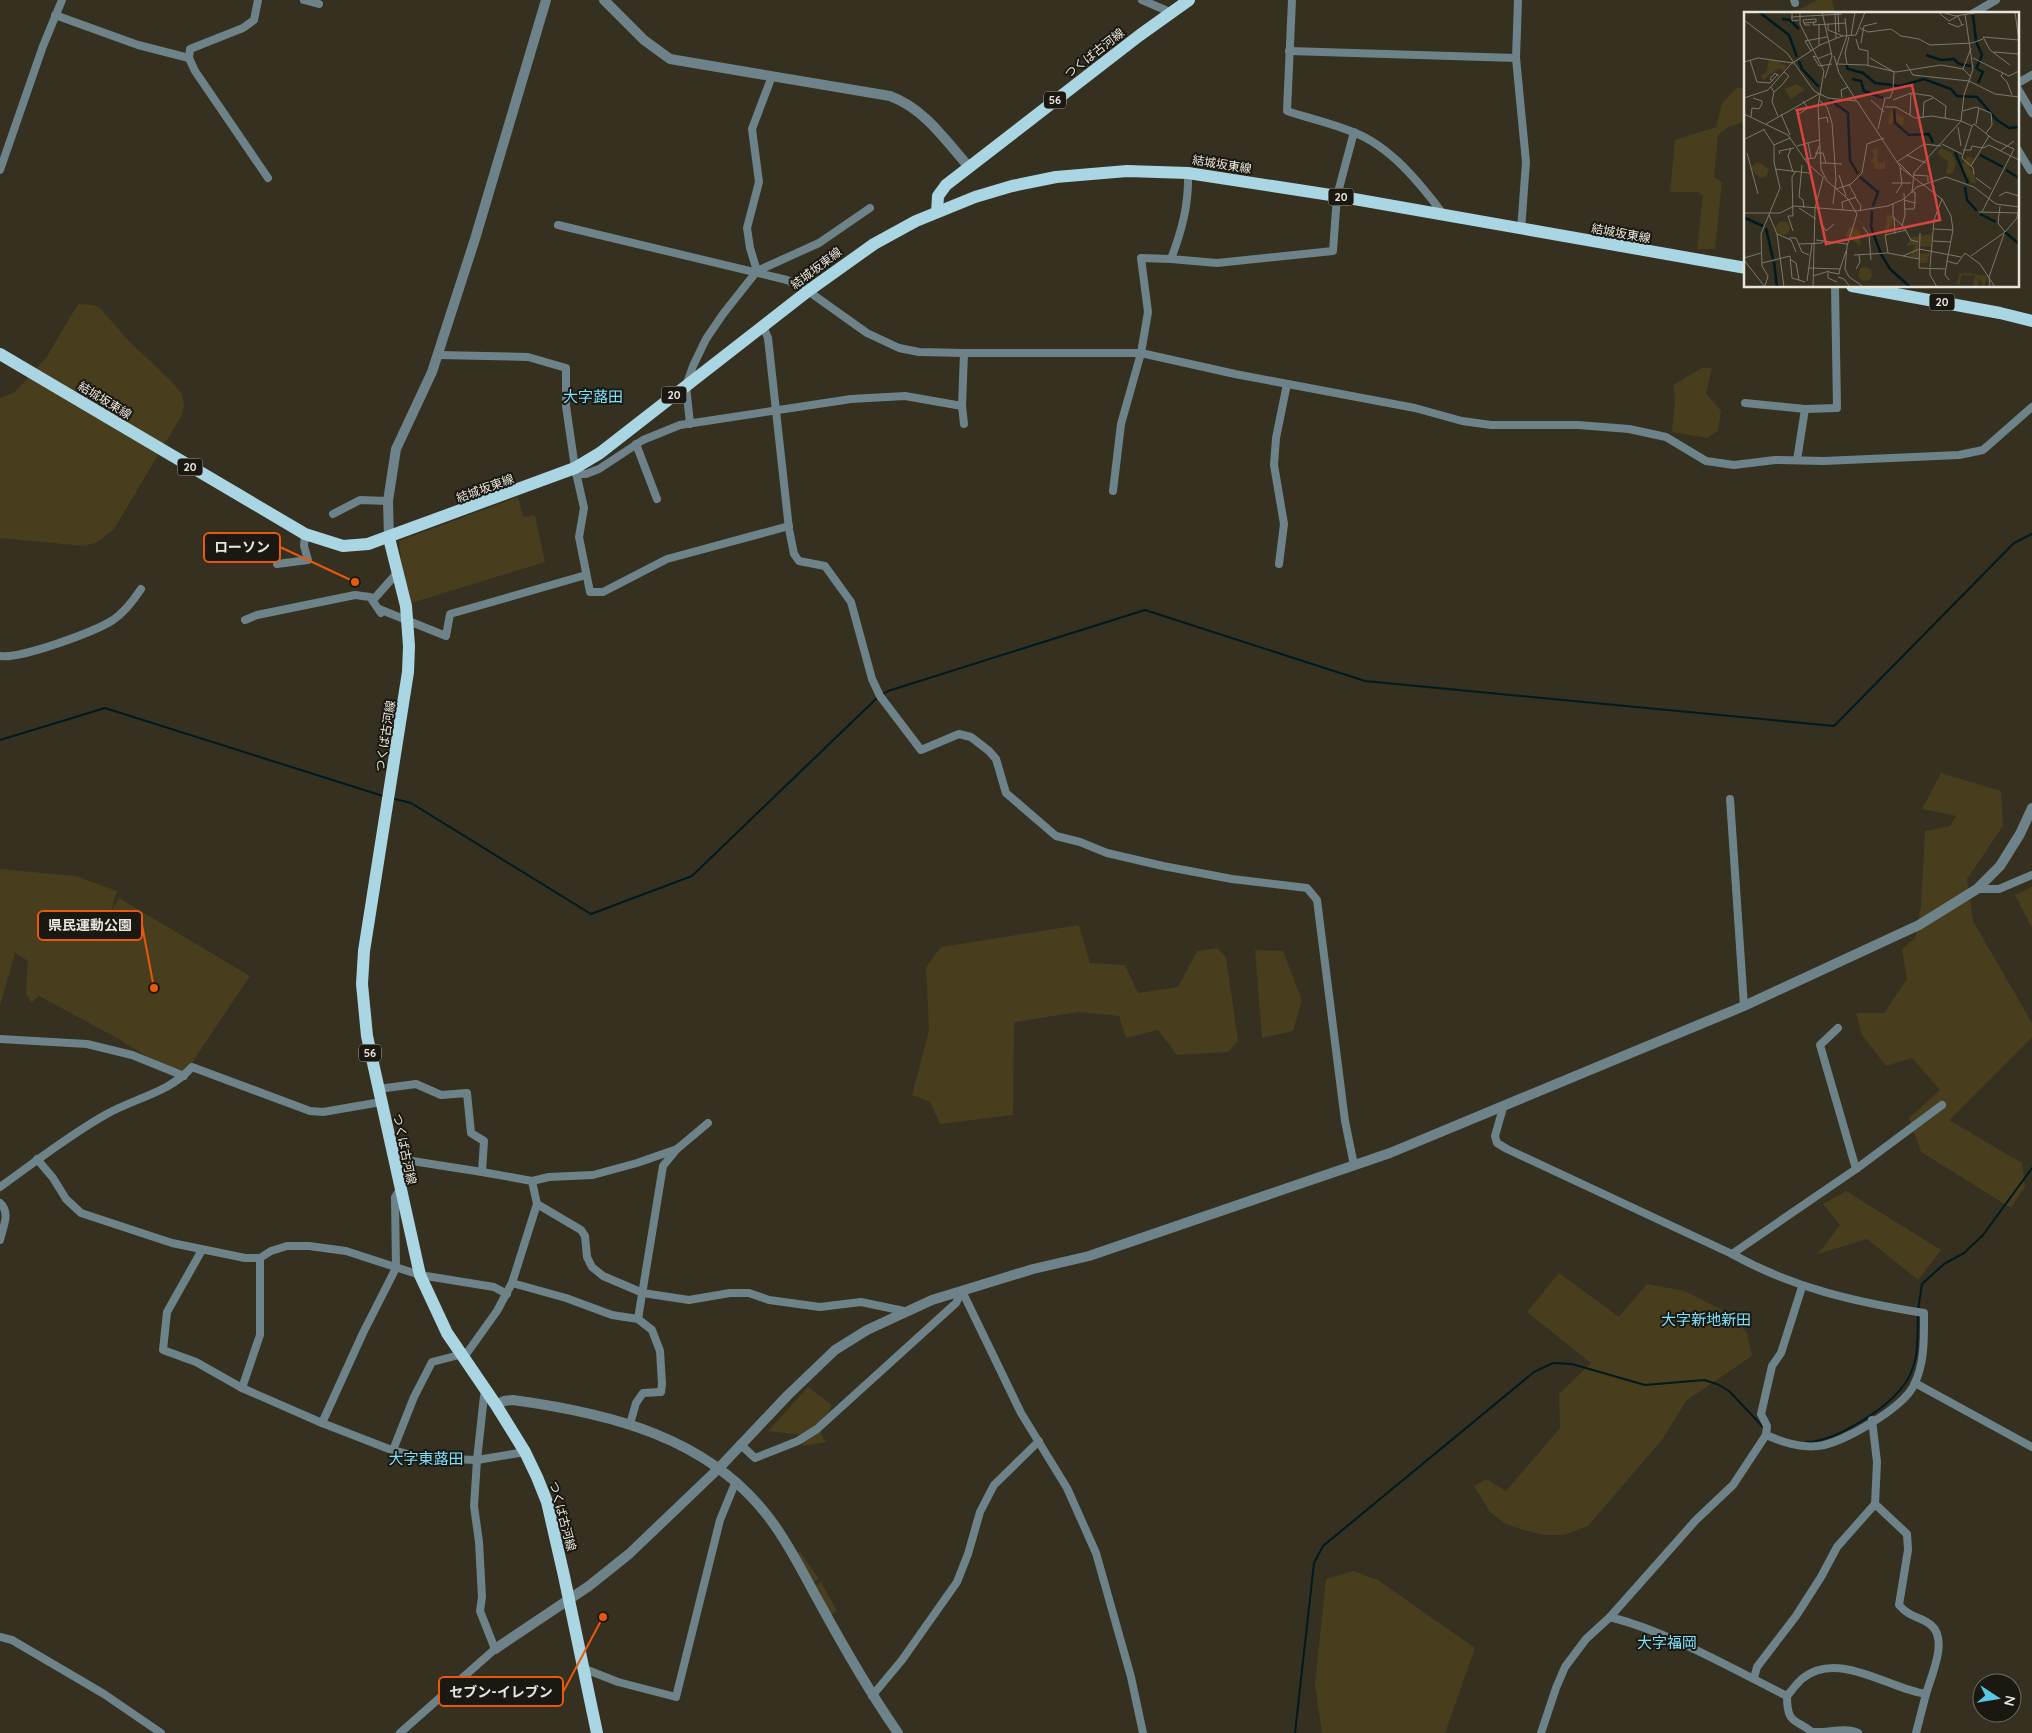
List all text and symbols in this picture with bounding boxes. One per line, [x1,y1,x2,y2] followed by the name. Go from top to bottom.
[1744,12,2020,288] inset map
[1061,25,1127,81] street label: つくば古河線
[1044,92,1066,108] road number: 56
[1191,152,1253,176] street label: 結城坂東線
[1328,188,1354,206] road number: 20
[1590,220,1652,246] street label: 結城坂東線
[788,244,844,292] street label: 結城坂東線
[1930,294,1954,310] road number: 20
[75,378,135,422] street label: 結城坂東線
[662,386,686,404] road number: 20
[563,387,623,406] district label: 大字蕗田
[178,458,202,476] road number: 20
[454,471,516,505] street label: 結城坂東線
[204,533,280,562] callout: ローソン
[214,538,270,556] text: ローソン
[372,699,398,773] street label: つくば古河線
[38,911,142,940] callout: 県民運動公園
[48,916,132,934] text: 県民運動公園
[359,1044,381,1062] road number: 56
[390,1112,420,1186] street label: つくば古河線
[1661,1310,1751,1329] district label: 大字新地新田
[388,1449,464,1468] district label: 大字東蕗田
[546,1479,580,1553] street label: つくば古河線
[1637,1633,1697,1652] district label: 大字福岡
[1972,1673,2022,1723] north arrow
[439,1677,563,1706] callout: セブン-イレブン
[449,1683,553,1701] text: セブン-イレブン
[2000,1694,2020,1708] text: N

